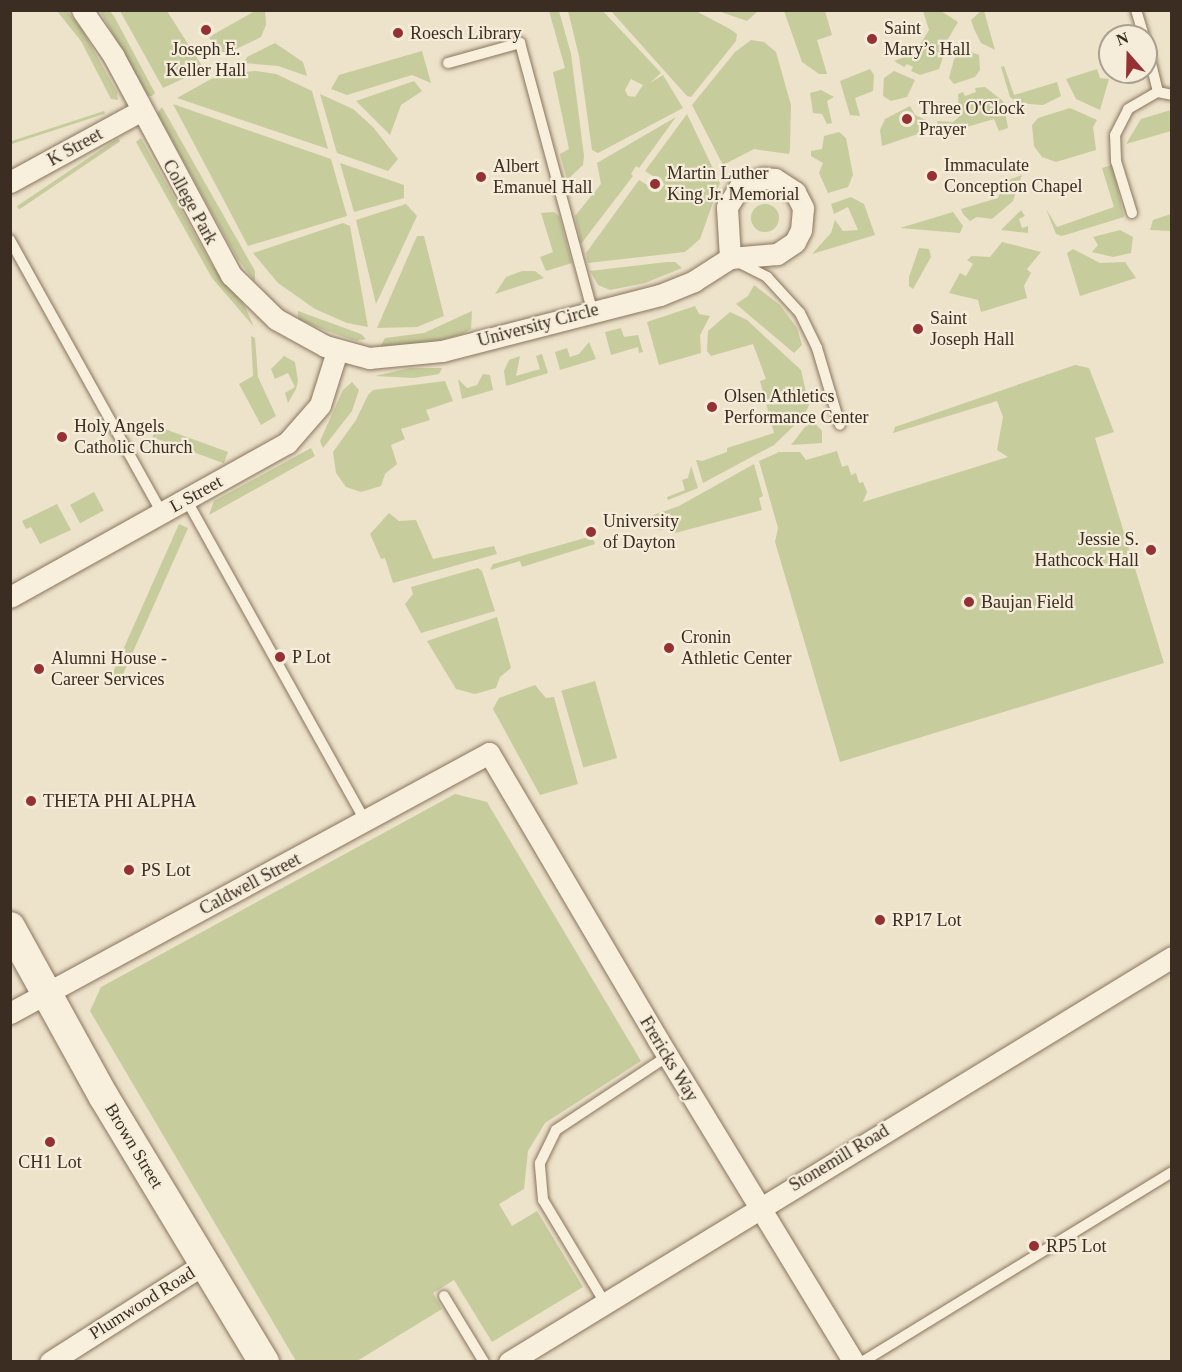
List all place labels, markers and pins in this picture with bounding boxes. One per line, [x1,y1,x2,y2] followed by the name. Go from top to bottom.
[884,18,970,60] place label: Saint Mary’s Hall
[410,22,521,44] place label: Roesch Library
[199,23,213,37] marker: Joseph E. Keller Hall
[391,26,405,40] marker: Roesch Library
[865,32,879,46] marker: Saint Mary’s Hall
[166,39,246,82] place label: Joseph E. Keller Hall
[919,98,1025,140] place label: Three O'Clock Prayer
[900,112,914,126] marker: Three O'Clock Prayer
[944,155,1082,198] place label: Immaculate Conception Chapel
[493,156,592,198] place label: Albert Emanuel Hall
[667,163,799,206] place label: Martin Luther King Jr. Memorial
[925,169,939,183] marker: Immaculate Conception Chapel
[474,170,488,184] marker: Albert Emanuel Hall
[648,177,662,191] marker: Martin Luther King Jr. Memorial
[930,308,1014,350] place label: Saint Joseph Hall
[911,322,925,336] marker: Saint Joseph Hall
[724,386,868,428] place label: Olsen Athletics Performance Center
[705,400,719,414] marker: Olsen Athletics Performance Center
[74,416,192,458] place label: Holy Angels Catholic Church
[55,430,69,444] marker: Holy Angels Catholic Church
[603,511,679,554] place label: University of Dayton
[584,525,598,539] marker: University of Dayton
[1035,529,1139,572] place label: Jessie S. Hathcock Hall
[1144,543,1158,557] marker: Jessie S. Hathcock Hall
[981,591,1073,613] place label: Baujan Field
[962,595,976,609] marker: Baujan Field
[681,627,791,670] place label: Cronin Athletic Center
[662,641,676,655] marker: Cronin Athletic Center
[292,646,332,668] place label: P Lot
[51,648,167,690] place label: Alumni House - Career Services
[273,650,287,664] marker: P Lot
[32,662,46,676] marker: Alumni House - Career Services
[43,790,199,812] place label: THETA PHI ALPHA
[24,794,38,808] marker: THETA PHI ALPHA
[141,859,191,881] place label: PS Lot
[122,863,136,877] marker: PS Lot
[892,909,962,931] place label: RP17 Lot
[873,913,887,927] marker: RP17 Lot
[43,1135,57,1149] marker: CH1 Lot
[18,1151,82,1173] place label: CH1 Lot
[1046,1235,1107,1257] place label: RP5 Lot
[1027,1239,1041,1253] marker: RP5 Lot

